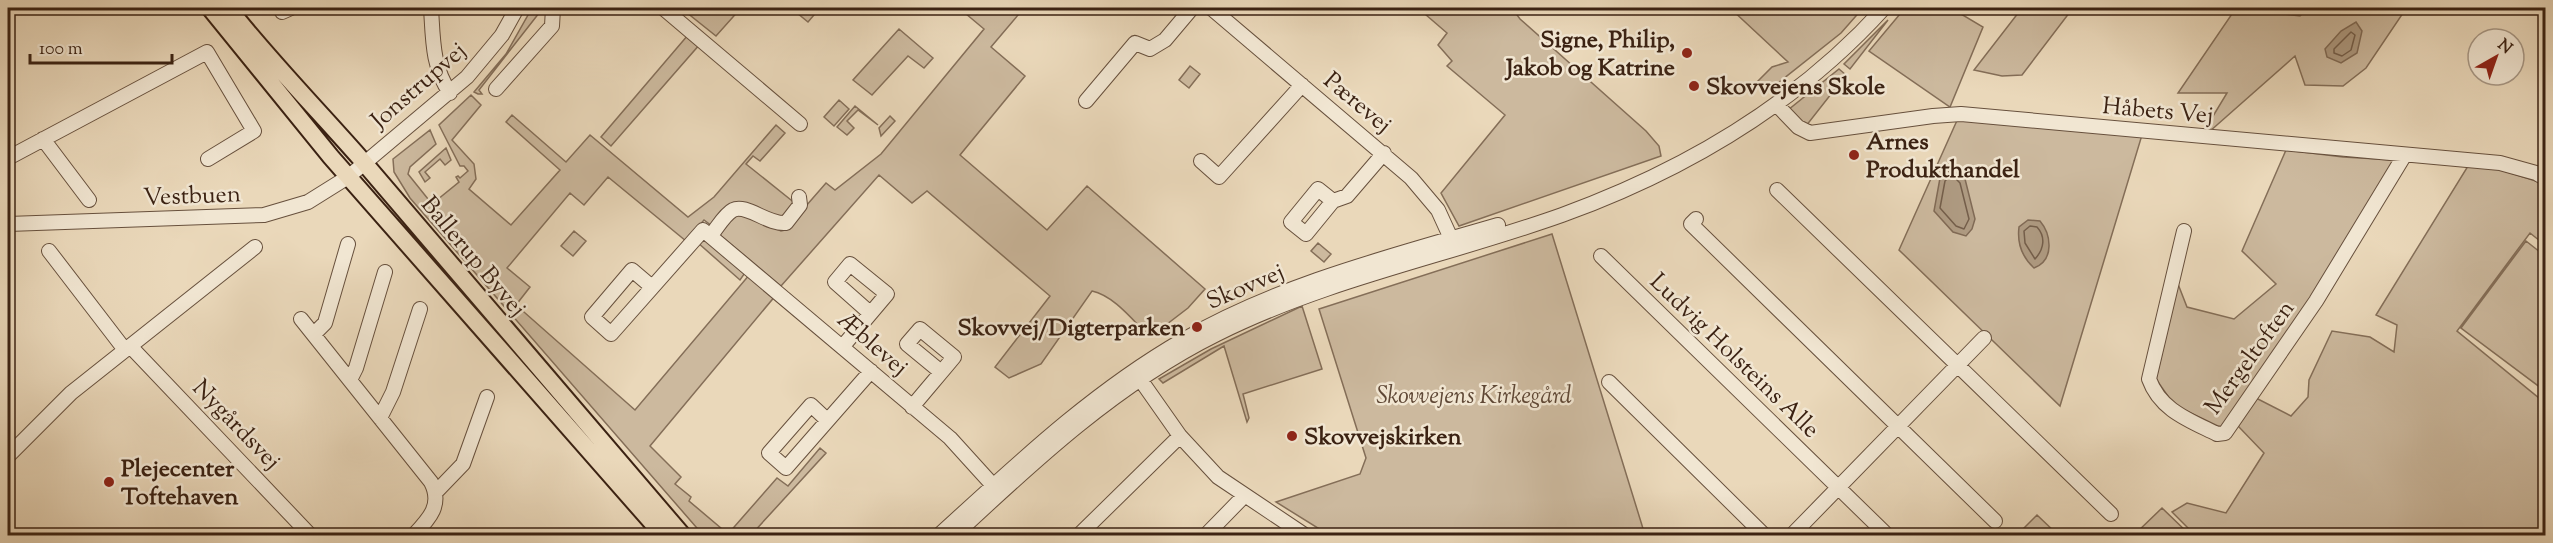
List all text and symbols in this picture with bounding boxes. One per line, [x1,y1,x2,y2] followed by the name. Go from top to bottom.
[1504,24,1675,86] place label: Signe, Philip, Jakob og Katrine
[30,27,172,65] scale bar
[2466,27,2526,87] north arrow
[363,35,475,139] street label: Jonstrupvej
[2492,35,2516,60] text: N
[39,37,83,63] text: 100 m
[1680,46,1694,60] marker: Signe, Philip, Jakob og Katrine
[1315,65,1398,142] street label: Pærevej
[1706,71,1885,105] place label: Skovvejens Skole
[1687,79,1701,93] marker: Skovvejens Skole
[2101,90,2215,134] street label: Håbets Vej
[1866,126,2020,188] place label: Arnes Produkthandel
[1847,148,1861,162] marker: Arnes Produkthandel
[143,178,242,216] street label: Vestbuen
[412,190,533,325] street label: Ballerup Byvej
[1202,256,1290,319] street label: Skovvej
[1641,266,1826,447] street label: Ludvig Holsteins Alle
[2197,294,2304,422] street label: Mergeltoften
[829,304,915,385] street label: Æblevej
[957,312,1186,346] place label: Skovvej/Digterparken
[1190,320,1204,334] marker: Skovvej/Digterparken
[184,372,288,478] street label: Nygårdsvej
[1376,380,1572,414] park label: Skovvejens Kirkegård
[1304,421,1462,455] place label: Skovvejskirken
[1285,429,1299,443] marker: Skovvejskirken
[121,453,239,515] place label: Plejecenter Toftehaven
[102,475,116,489] marker: Plejecenter Toftehaven

